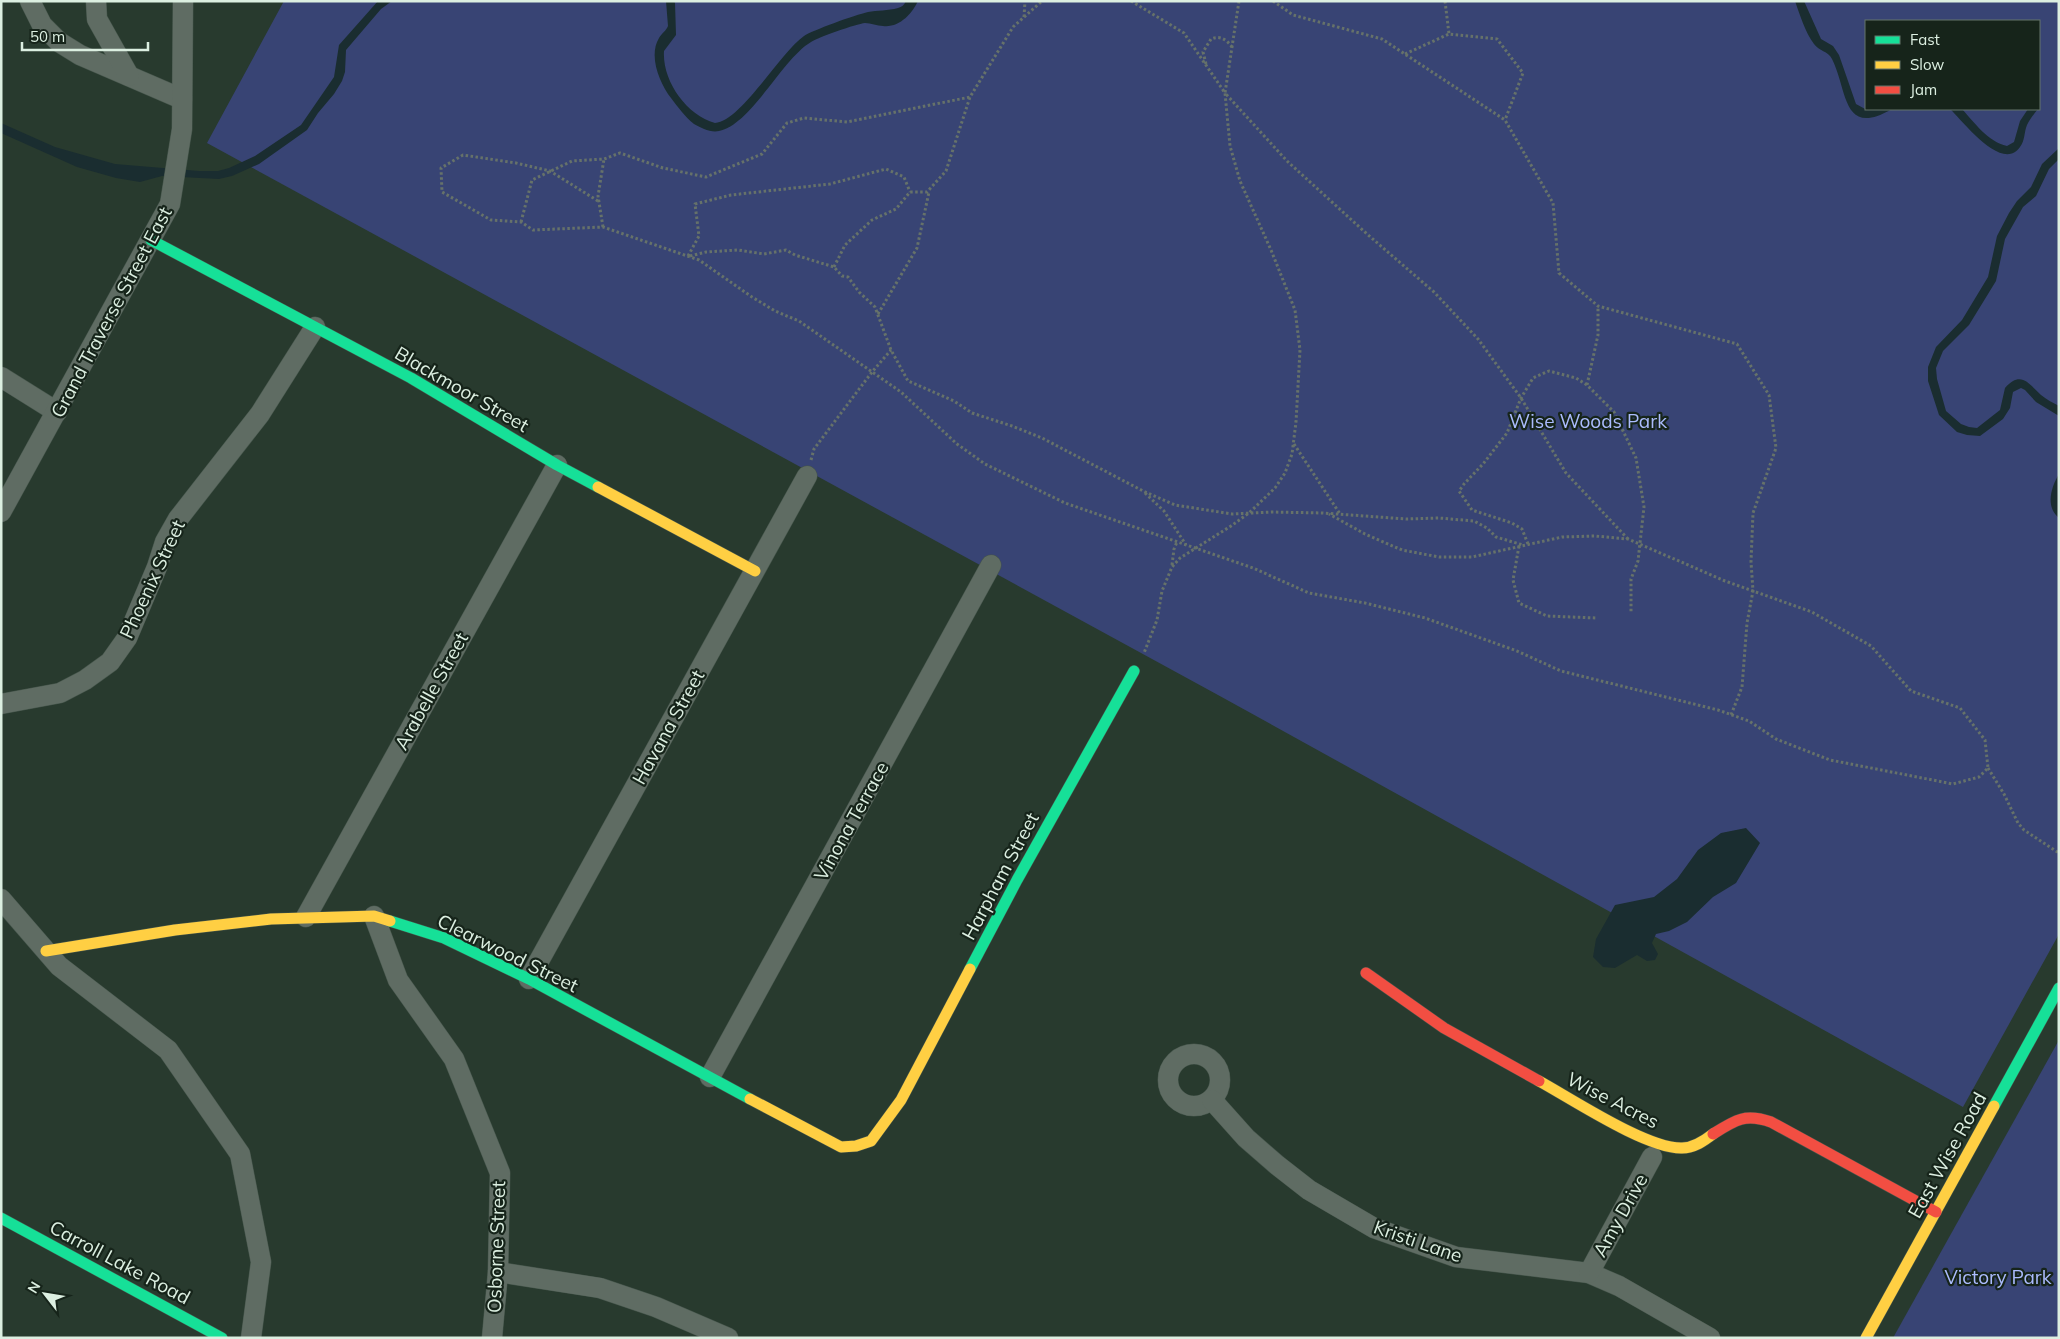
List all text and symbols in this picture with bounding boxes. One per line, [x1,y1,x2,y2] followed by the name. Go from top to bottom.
[22,20,149,52] scale bar
[1865,20,2040,110] legend
[30,27,65,46] text: 50 m
[1910,30,1940,49] text: Fast
[1910,55,1944,74] text: Slow
[1910,80,1937,99] text: Jam
[45,202,177,422] street label: Grand Traverse Street East
[391,341,534,437] street label: Blackmoor Street
[1509,409,1667,433] park label: Wise Woods Park
[114,516,190,642] street label: Phoenix Street
[389,628,473,754] street label: Arabelle Street
[627,665,709,788] street label: Havana Street
[808,757,894,885] street label: Vinona Terrace
[956,808,1044,944] street label: Harpham Street
[434,909,583,998] street label: Clearwood Street
[1563,1067,1663,1133] street label: Wise Acres
[1902,1088,1992,1222] street label: East Wise Road
[1587,1169,1653,1261] street label: Amy Drive
[482,1180,510,1313] street label: Osborne Street
[46,1215,194,1309] street label: Carroll Lake Road
[1371,1215,1465,1267] street label: Kristi Lane
[1944,1265,2052,1289] park label: Victory Park
[20,1269,70,1319] north arrow
[23,1278,44,1296] text: N

